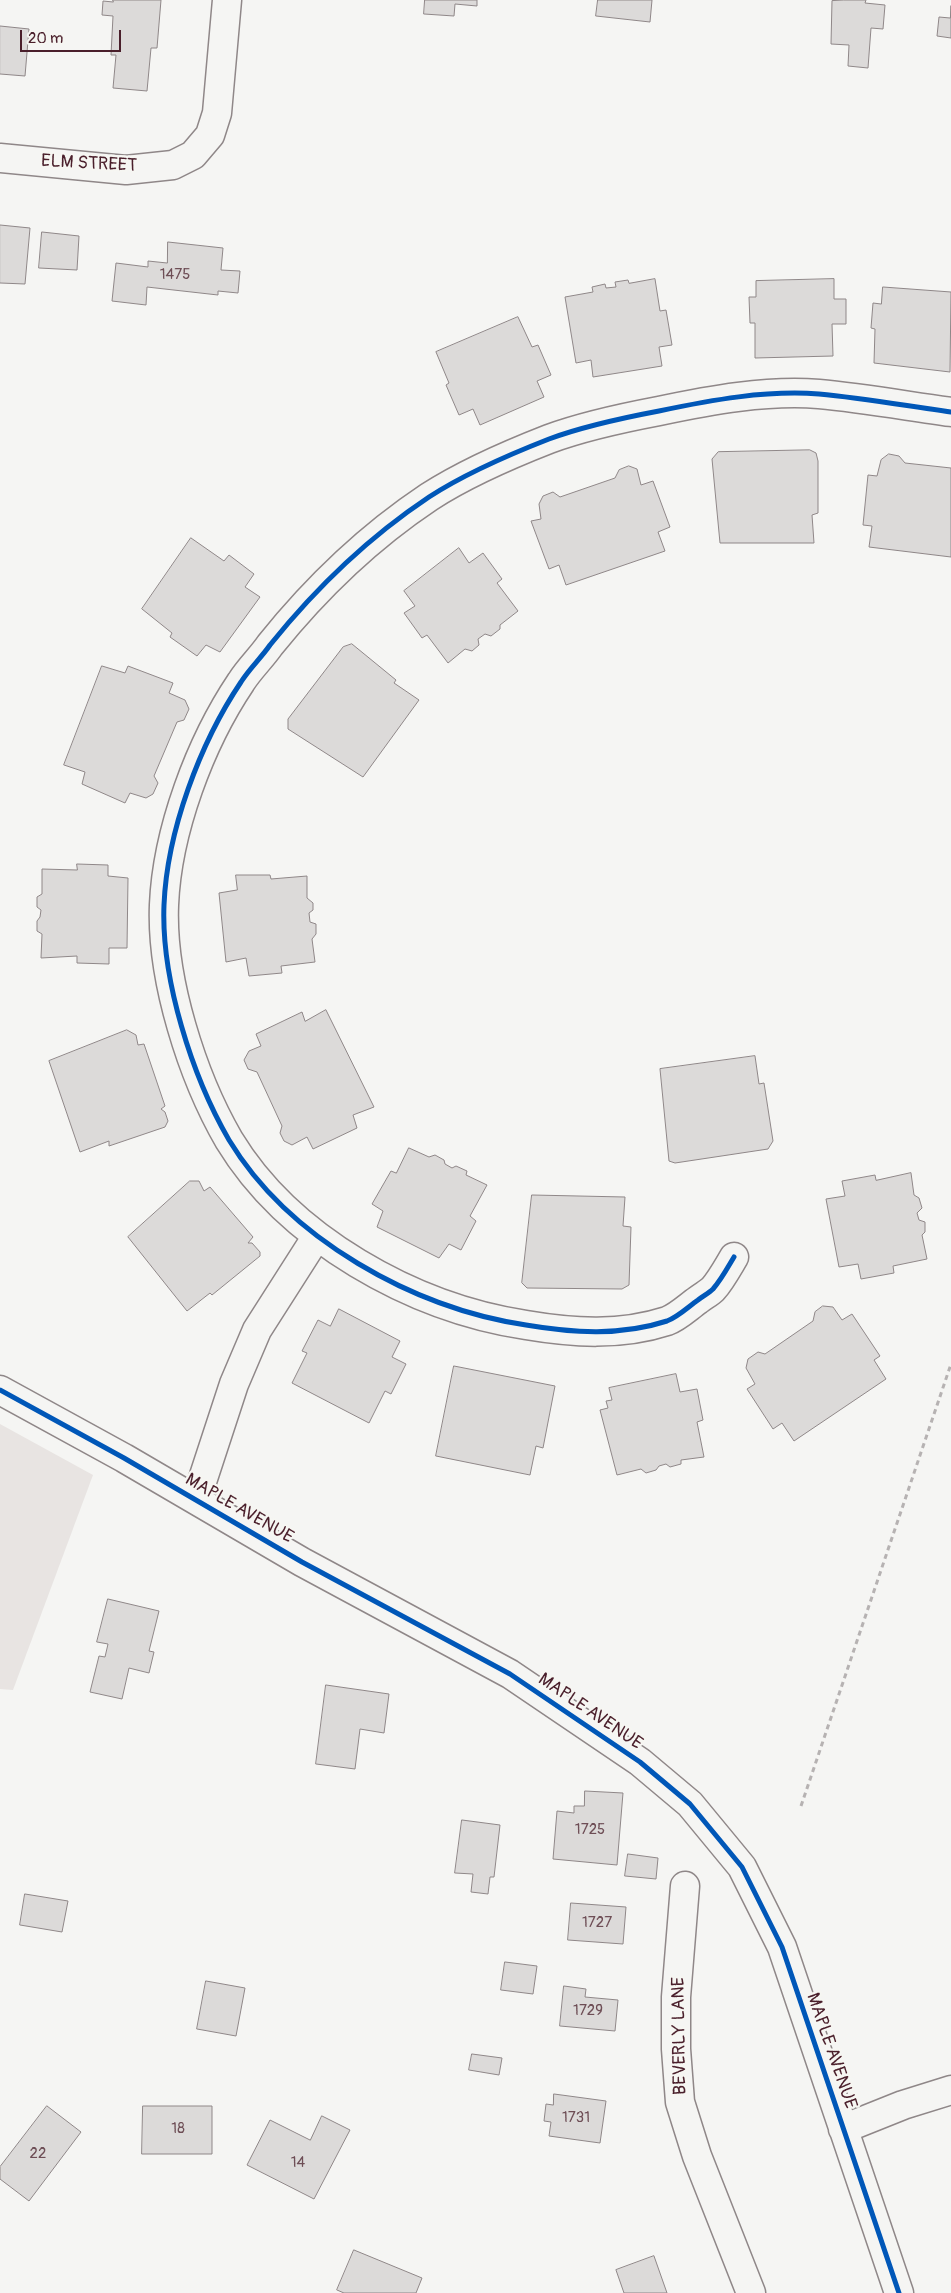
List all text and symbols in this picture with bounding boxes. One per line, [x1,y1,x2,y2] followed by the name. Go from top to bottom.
[22,20,124,52] scale bar
[28,29,63,48] text: 20 m
[41,151,137,177] street label: ELM STREET
[160,266,190,284] house number: 1475
[181,1469,297,1549] street label: MAPLE AVENUE
[534,1669,646,1755] street label: MAPLE AVENUE
[575,1821,605,1839] house number: 1725
[582,1914,612,1932] house number: 1727
[668,1977,692,2095] street label: BEVERLY LANE
[801,1990,861,2112] street label: MAPLE AVENUE
[573,2002,603,2020] house number: 1729
[562,2109,590,2127] house number: 1731
[171,2120,185,2138] house number: 18
[30,2145,46,2163] house number: 22
[291,2154,305,2172] house number: 14

